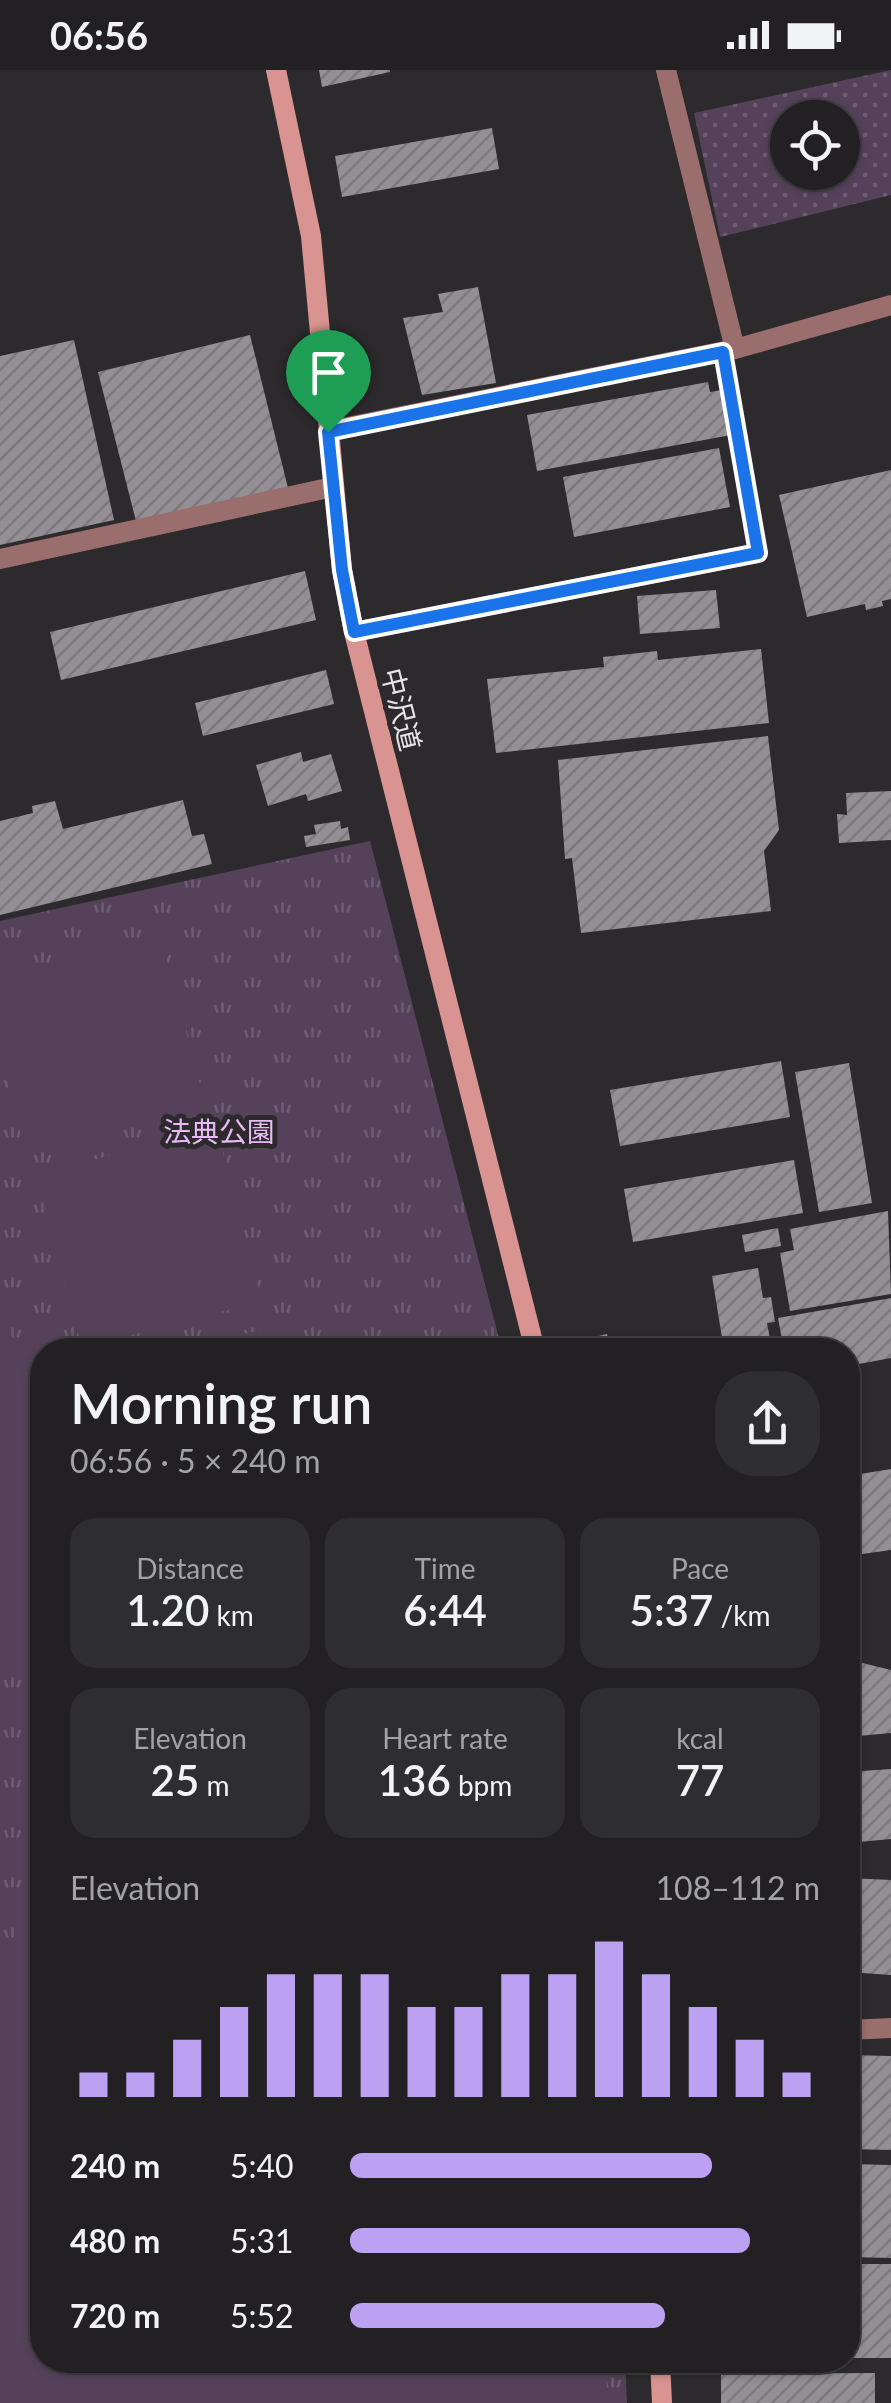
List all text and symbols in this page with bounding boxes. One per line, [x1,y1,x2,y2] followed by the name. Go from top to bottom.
[50,12,148,58] text: 06:56
[770,100,860,190] map controls
[770,100,860,190] button: locate
[286,330,371,433] pin
[301,345,356,400] icon: arrive
[375,664,429,754] street label: 中沢道
[163,1114,275,1148] park label: 法典公園
[70,1370,372,1436] text: Morning run
[715,1371,820,1476] button: share
[70,1441,321,1480] text: 06:56 · 5 × 240 m
[136,1551,244,1585] text: Distance
[415,1551,475,1585] text: Time
[671,1551,729,1585] text: Pace
[126,1585,209,1635] text: 1.20
[403,1585,487,1635] text: 6:44
[630,1585,713,1635] text: 5:37
[209,1598,254,1632] text: km
[713,1598,770,1632] text: /km
[133,1721,247,1755] text: Elevation
[382,1721,508,1755] text: Heart rate
[676,1721,724,1755] text: kcal
[151,1755,199,1805] text: 25
[378,1755,451,1805] text: 136
[676,1755,724,1805] text: 77
[199,1768,229,1802] text: m
[451,1768,512,1802] text: bpm
[70,1868,200,1907] text: Elevation
[656,1868,820,1907] text: 108–112 m
[70,2146,160,2185] text: 240 m
[230,2146,294,2185] text: 5:40
[70,2221,160,2260] text: 480 m
[230,2221,294,2260] text: 5:31
[70,2296,160,2335] text: 720 m
[230,2296,294,2335] text: 5:52

